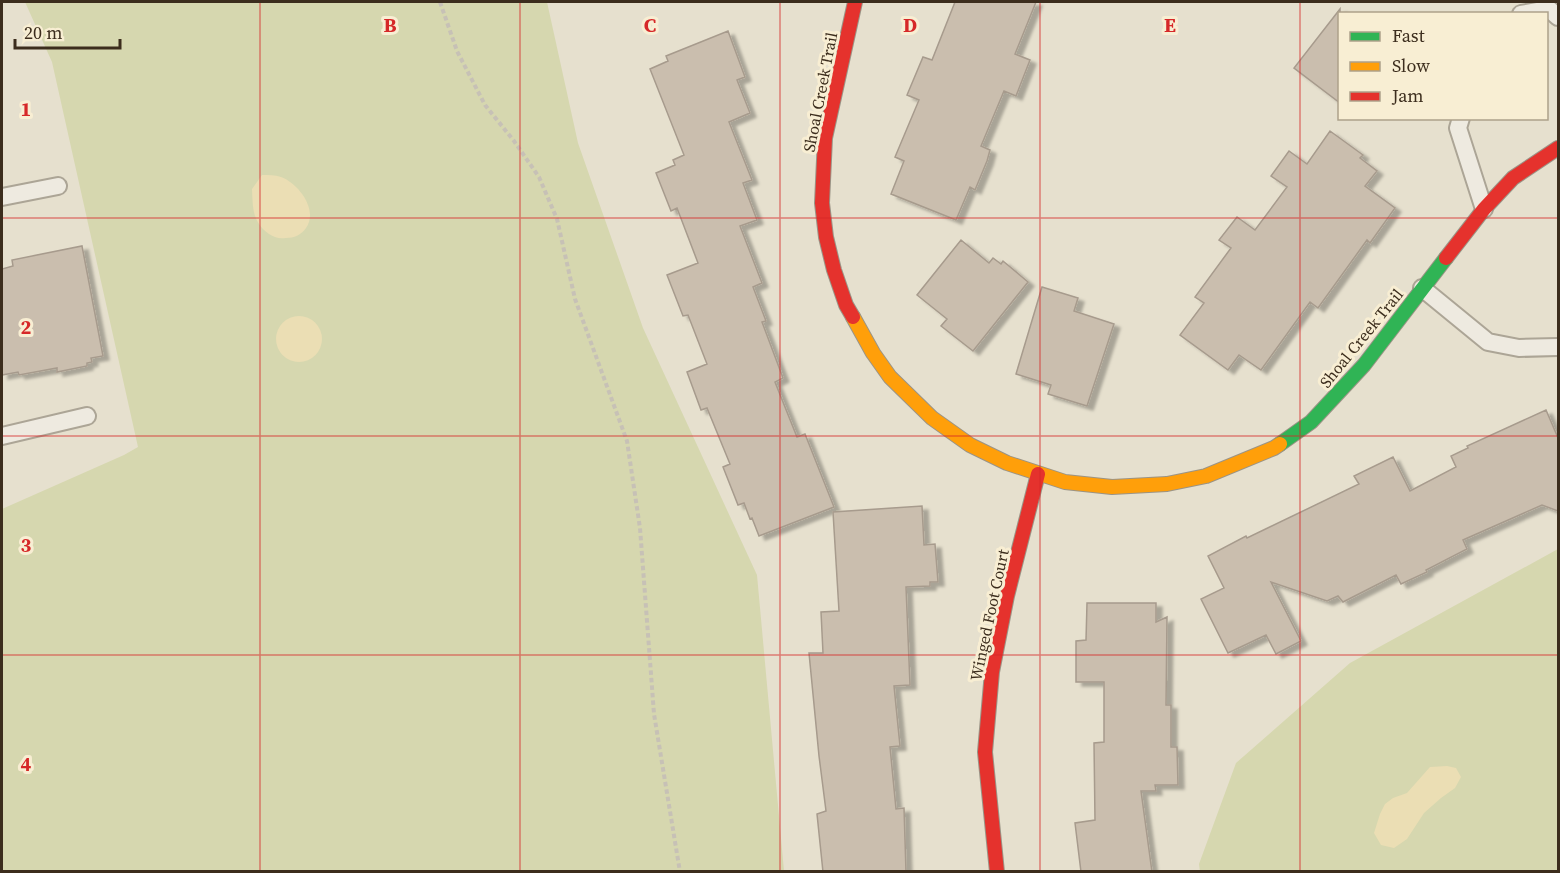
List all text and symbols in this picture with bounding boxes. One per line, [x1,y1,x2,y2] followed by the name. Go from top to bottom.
[383,11,397,39] text: B
[644,11,656,39] text: C
[903,11,917,39] text: D
[1164,11,1176,39] text: E
[15,12,120,50] scale bar
[1338,12,1548,120] legend
[24,20,62,45] text: 20 m
[1392,23,1425,48] text: Fast
[798,30,842,154] street label: Shoal Creek Trail
[1392,53,1430,78] text: Slow
[1391,83,1424,108] text: Jam
[21,95,31,123] text: 1
[1314,284,1408,392] street label: Shoal Creek Trail
[21,313,32,341] text: 2
[21,531,32,559] text: 3
[964,546,1014,683] street label: Winged Foot Court
[21,750,32,778] text: 4

